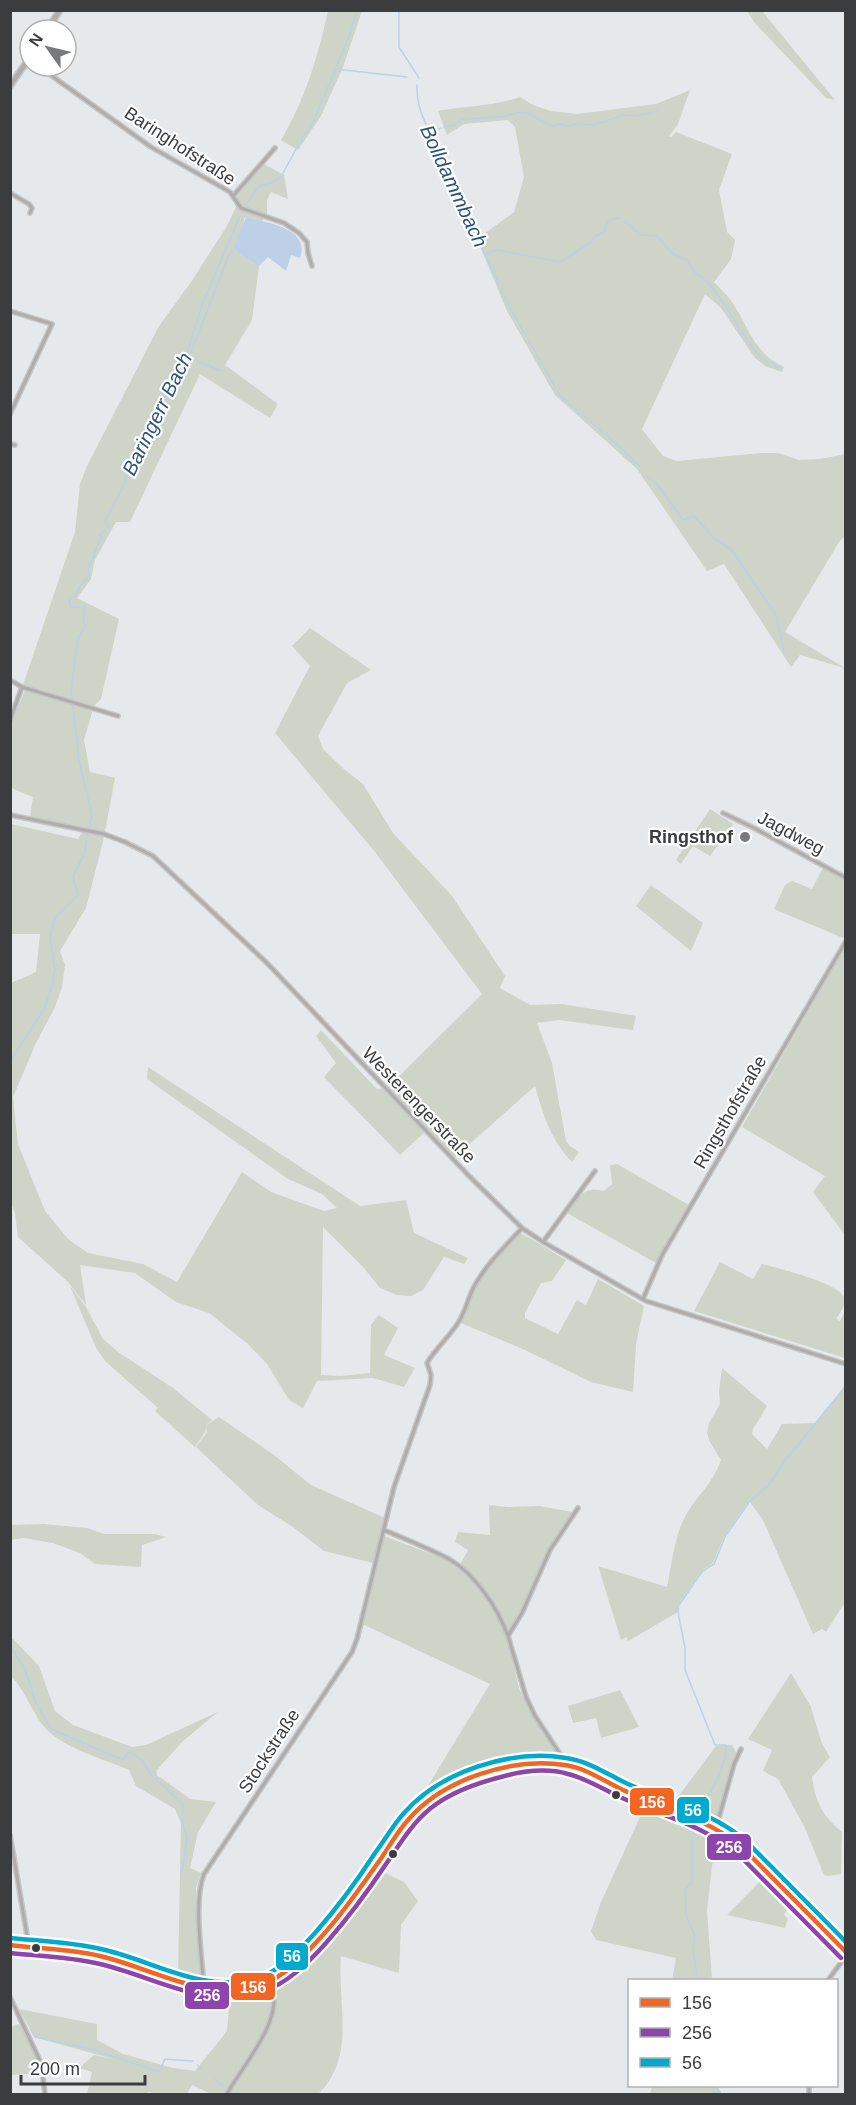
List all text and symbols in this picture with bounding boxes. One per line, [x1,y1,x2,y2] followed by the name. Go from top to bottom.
[18,18,78,78] north arrow
[26,30,46,49] text: N
[121,103,239,189] street label: Baringhofstraße
[416,121,492,251] water label: Bolldammbach
[118,349,196,479] water label: Baringerr Bach
[754,807,828,859] street label: Jagdweg
[649,827,734,847] place label: Ringsthof
[738,830,752,844] marker: Ringsthof
[358,1043,480,1167] street label: Westerengerstraße
[690,1052,770,1172] street label: Ringsthofstraße
[234,1705,304,1797] street label: Stockstraße
[629,1787,675,1816] line badge: 156
[610,1789,622,1801] unlabelled marker
[639,1794,665,1811] text: 156
[676,1796,710,1824] line badge: 56
[684,1802,702,1819] text: 56
[706,1833,752,1861] line badge: 256
[716,1839,742,1856] text: 256
[387,1848,399,1860] unlabelled marker
[30,1942,42,1954] unlabelled marker
[275,1942,309,1971] line badge: 56
[283,1948,301,1965] text: 56
[230,1972,276,2001] line badge: 156
[240,1979,266,1996] text: 156
[628,1979,838,2087] legend
[184,1981,230,2010] line badge: 256
[194,1987,220,2004] text: 256
[682,1993,712,2013] text: 156
[682,2023,712,2043] text: 256
[21,2048,146,2086] scale bar
[682,2053,702,2073] text: 56
[30,2059,80,2079] text: 200 m

